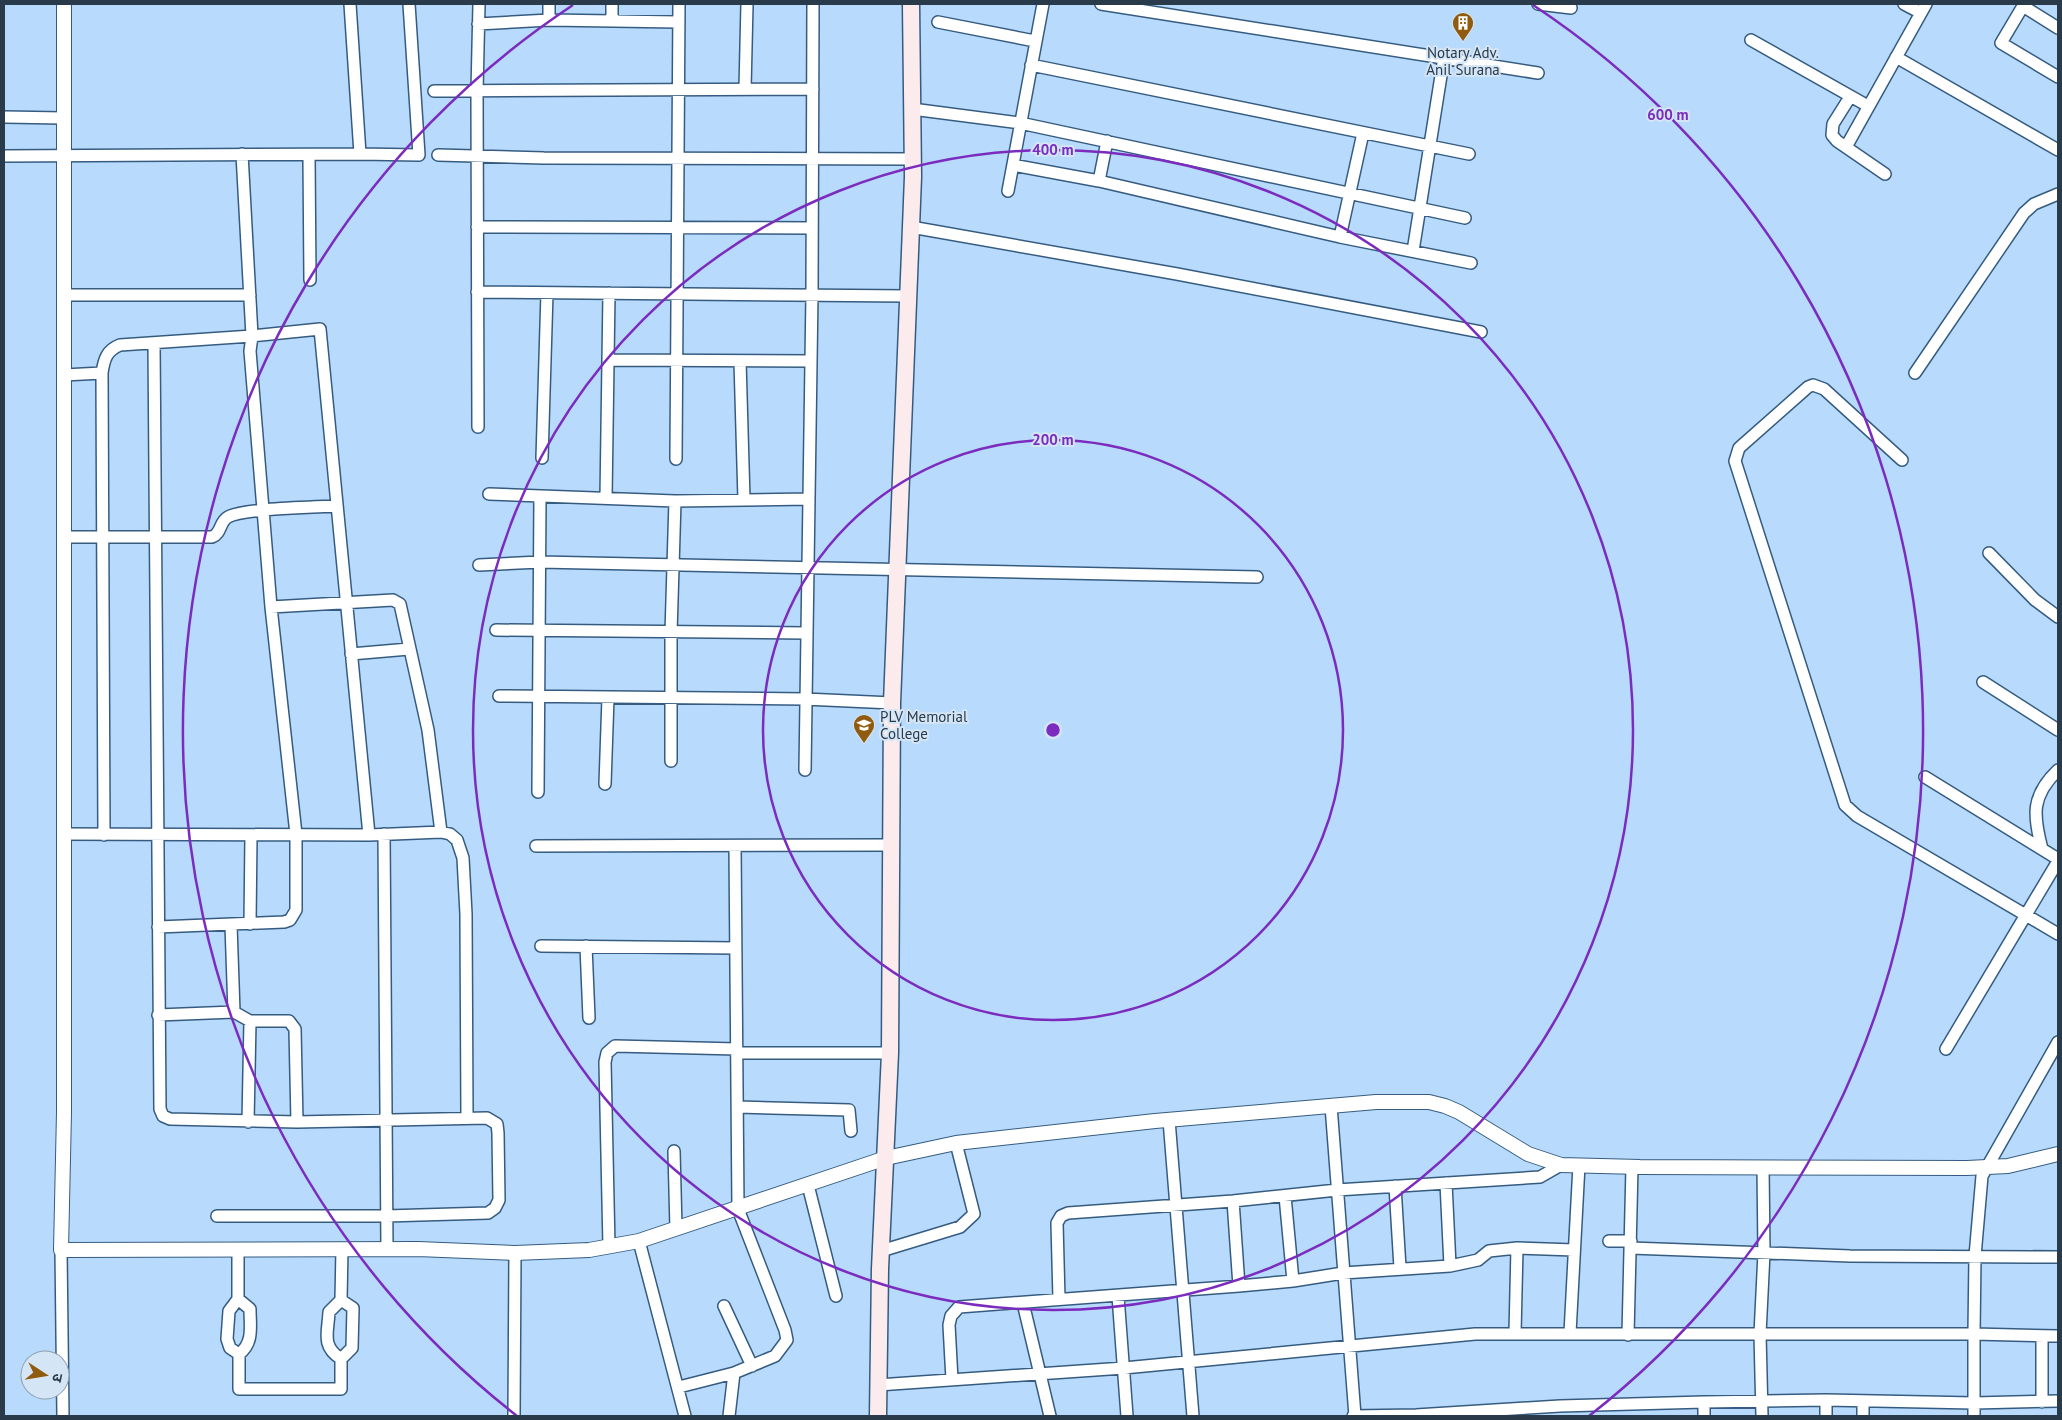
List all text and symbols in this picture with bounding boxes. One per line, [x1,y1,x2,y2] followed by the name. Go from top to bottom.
[1451,11,1475,42] building icon: Notary Adv. Anil Surana
[1426,43,1500,79] place label: Notary Adv. Anil Surana
[1647,105,1689,124] text: 600 m
[1032,140,1074,159] text: 400 m
[1032,430,1074,449] text: 200 m
[880,707,968,743] place label: PLV Memorial College
[852,713,876,744] school or university icon: PLV Memorial College
[1044,721,1062,739] centre of rings
[20,1350,70,1400] north arrow
[48,1372,67,1384] text: उ

